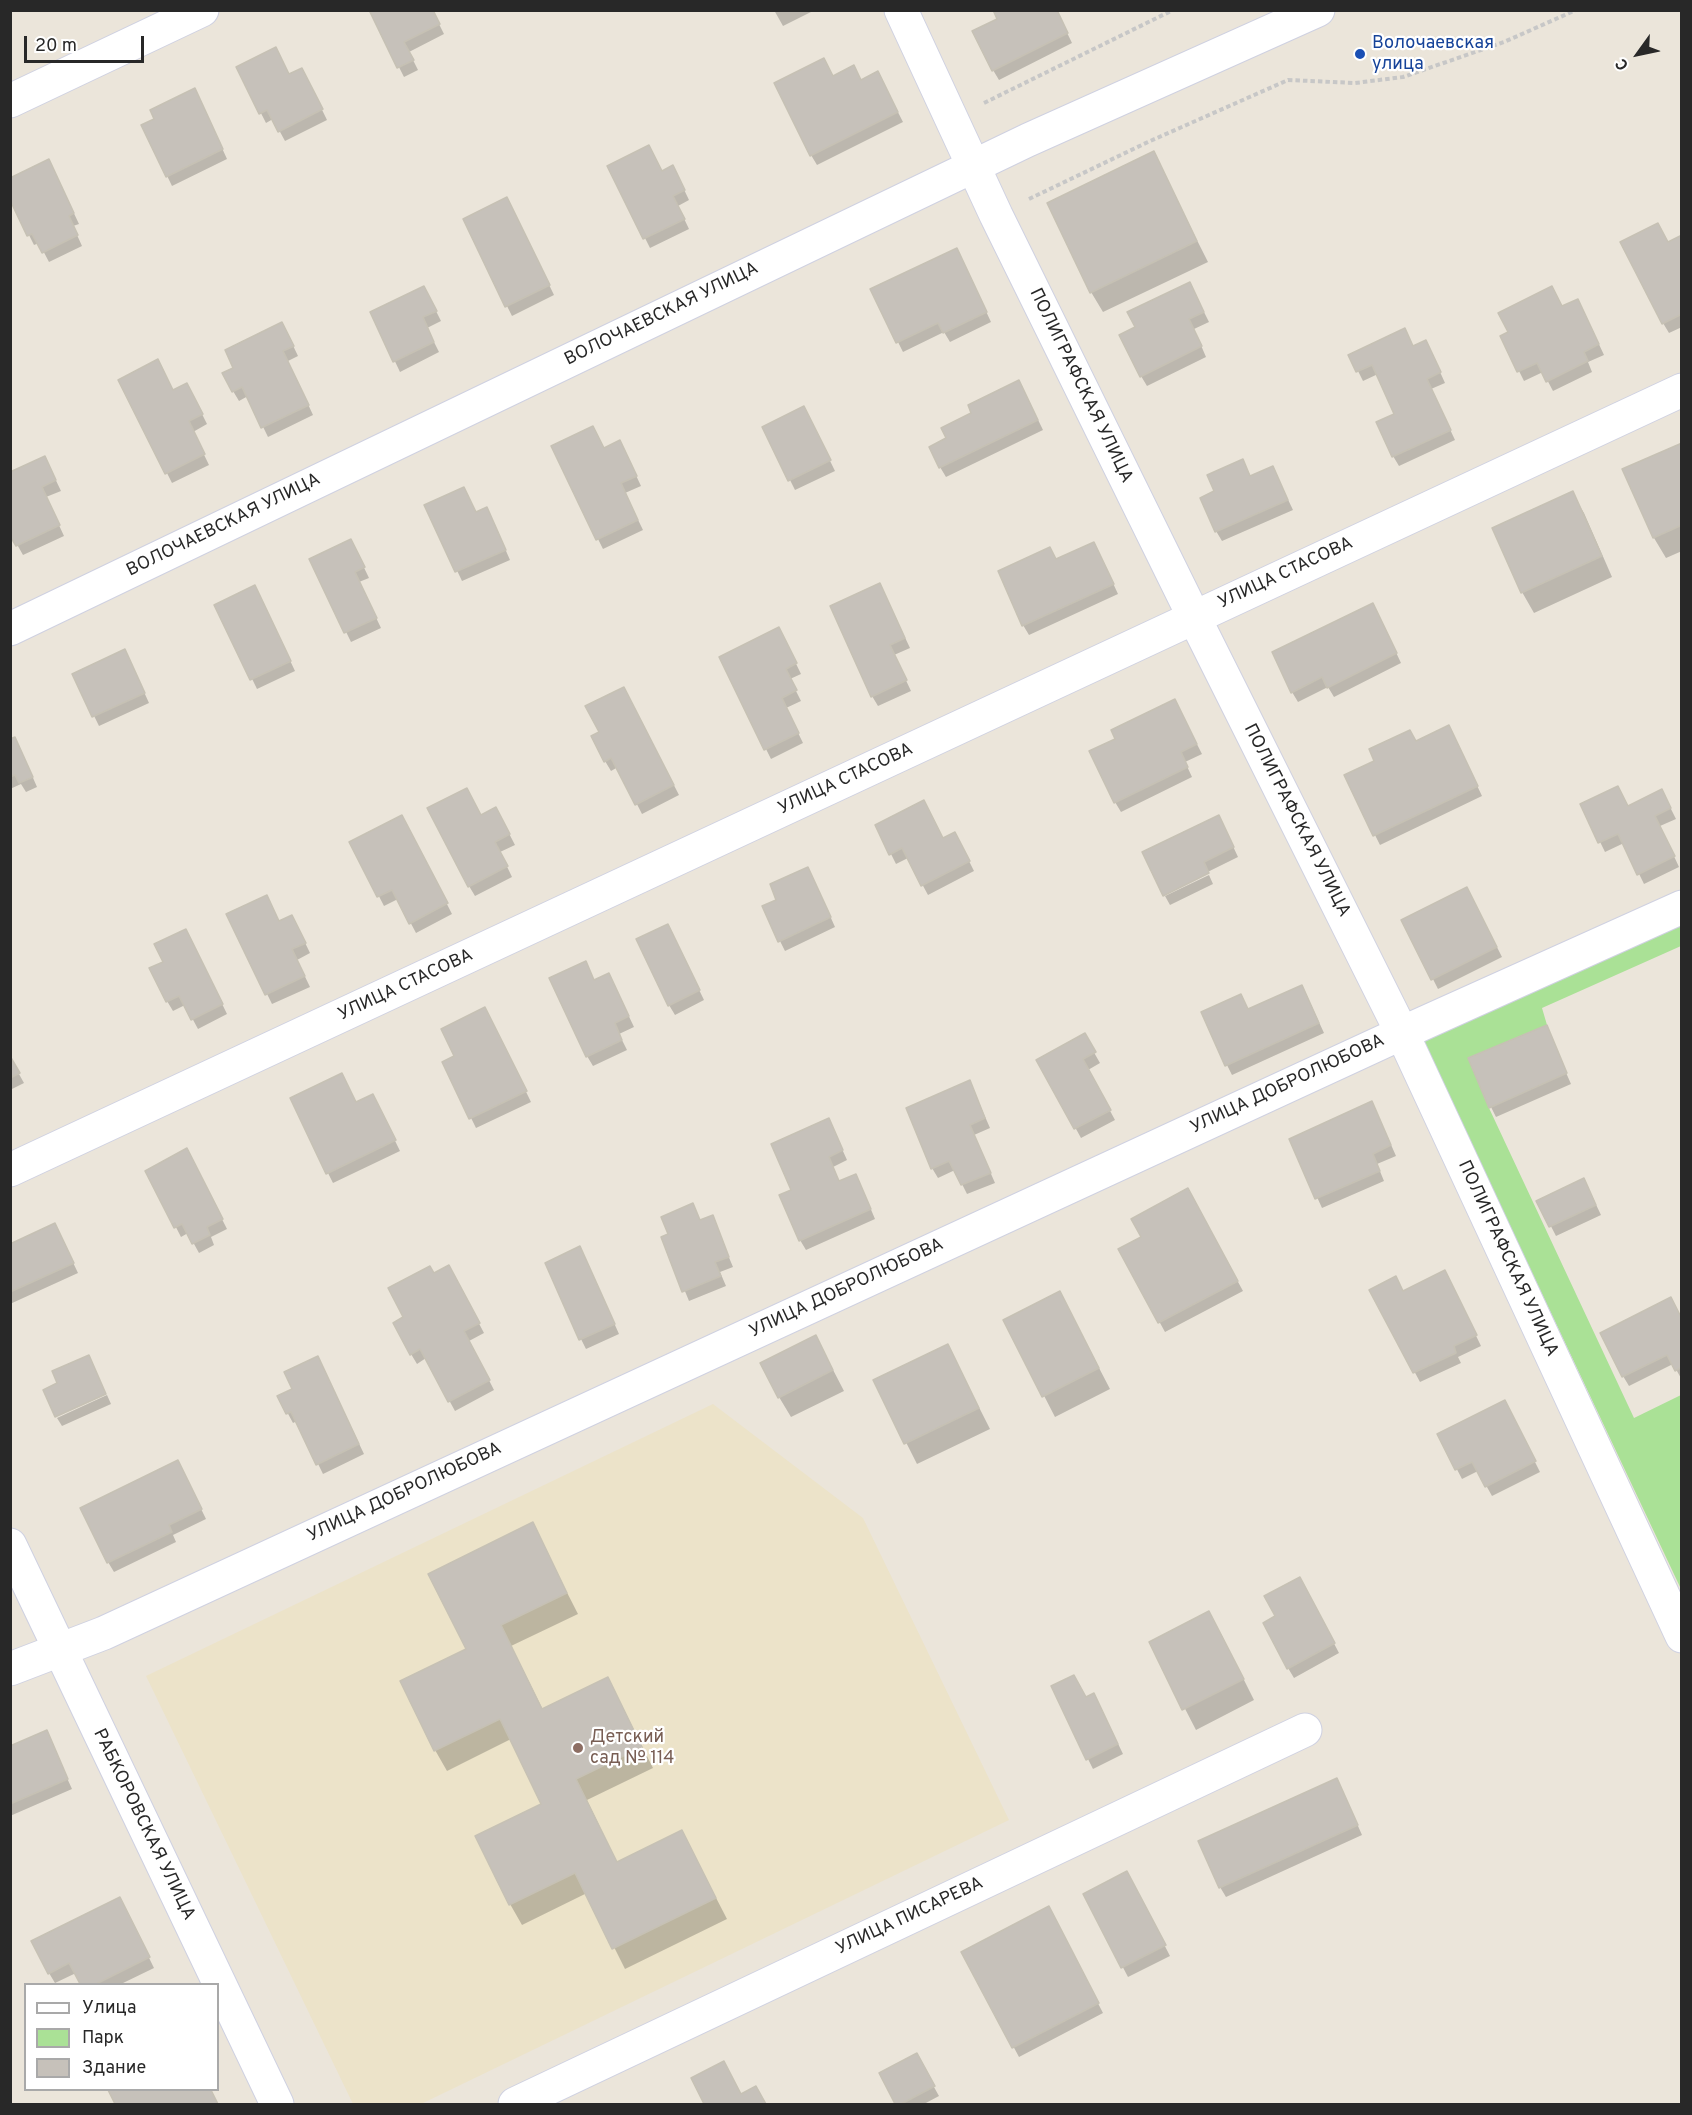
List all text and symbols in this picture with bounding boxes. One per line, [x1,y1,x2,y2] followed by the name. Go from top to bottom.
[27,24,147,62] scale bar
[1608,24,1668,84] north arrow
[1372,33,1494,76] place label: Волочаевская улица
[35,35,77,58] text: 20 m
[1353,47,1367,61] marker: Волочаевская улица
[1612,54,1634,74] text: С
[561,259,763,371] street label: ВОЛОЧАЕВСКАЯ УЛИЦА
[1023,285,1137,487] street label: ПОЛИГРАФСКАЯ УЛИЦА
[123,470,325,582] street label: ВОЛОЧАЕВСКАЯ УЛИЦА
[1215,533,1357,615] street label: УЛИЦА СТАСОВА
[1238,721,1354,921] street label: ПОЛИГРАФСКАЯ УЛИЦА
[775,739,917,821] street label: УЛИЦА СТАСОВА
[335,945,477,1027] street label: УЛИЦА СТАСОВА
[1188,1030,1388,1140] street label: УЛИЦА ДОБРОЛЮБОВА
[1452,1158,1562,1360] street label: ПОЛИГРАФСКАЯ УЛИЦА
[747,1234,947,1344] street label: УЛИЦА ДОБРОЛЮБОВА
[305,1438,505,1548] street label: УЛИЦА ДОБРОЛЮБОВА
[87,1726,199,1924] street label: РАБКОРОВСКАЯ УЛИЦА
[590,1727,674,1770] place label: Детский сад № 114
[571,1741,585,1755] marker: Детский сад № 114
[833,1873,987,1961] street label: УЛИЦА ПИСАРЕВА
[24,1983,219,2091] legend
[82,1997,136,2020] text: Улица
[82,2027,124,2050] text: Парк
[82,2057,146,2080] text: Здание

